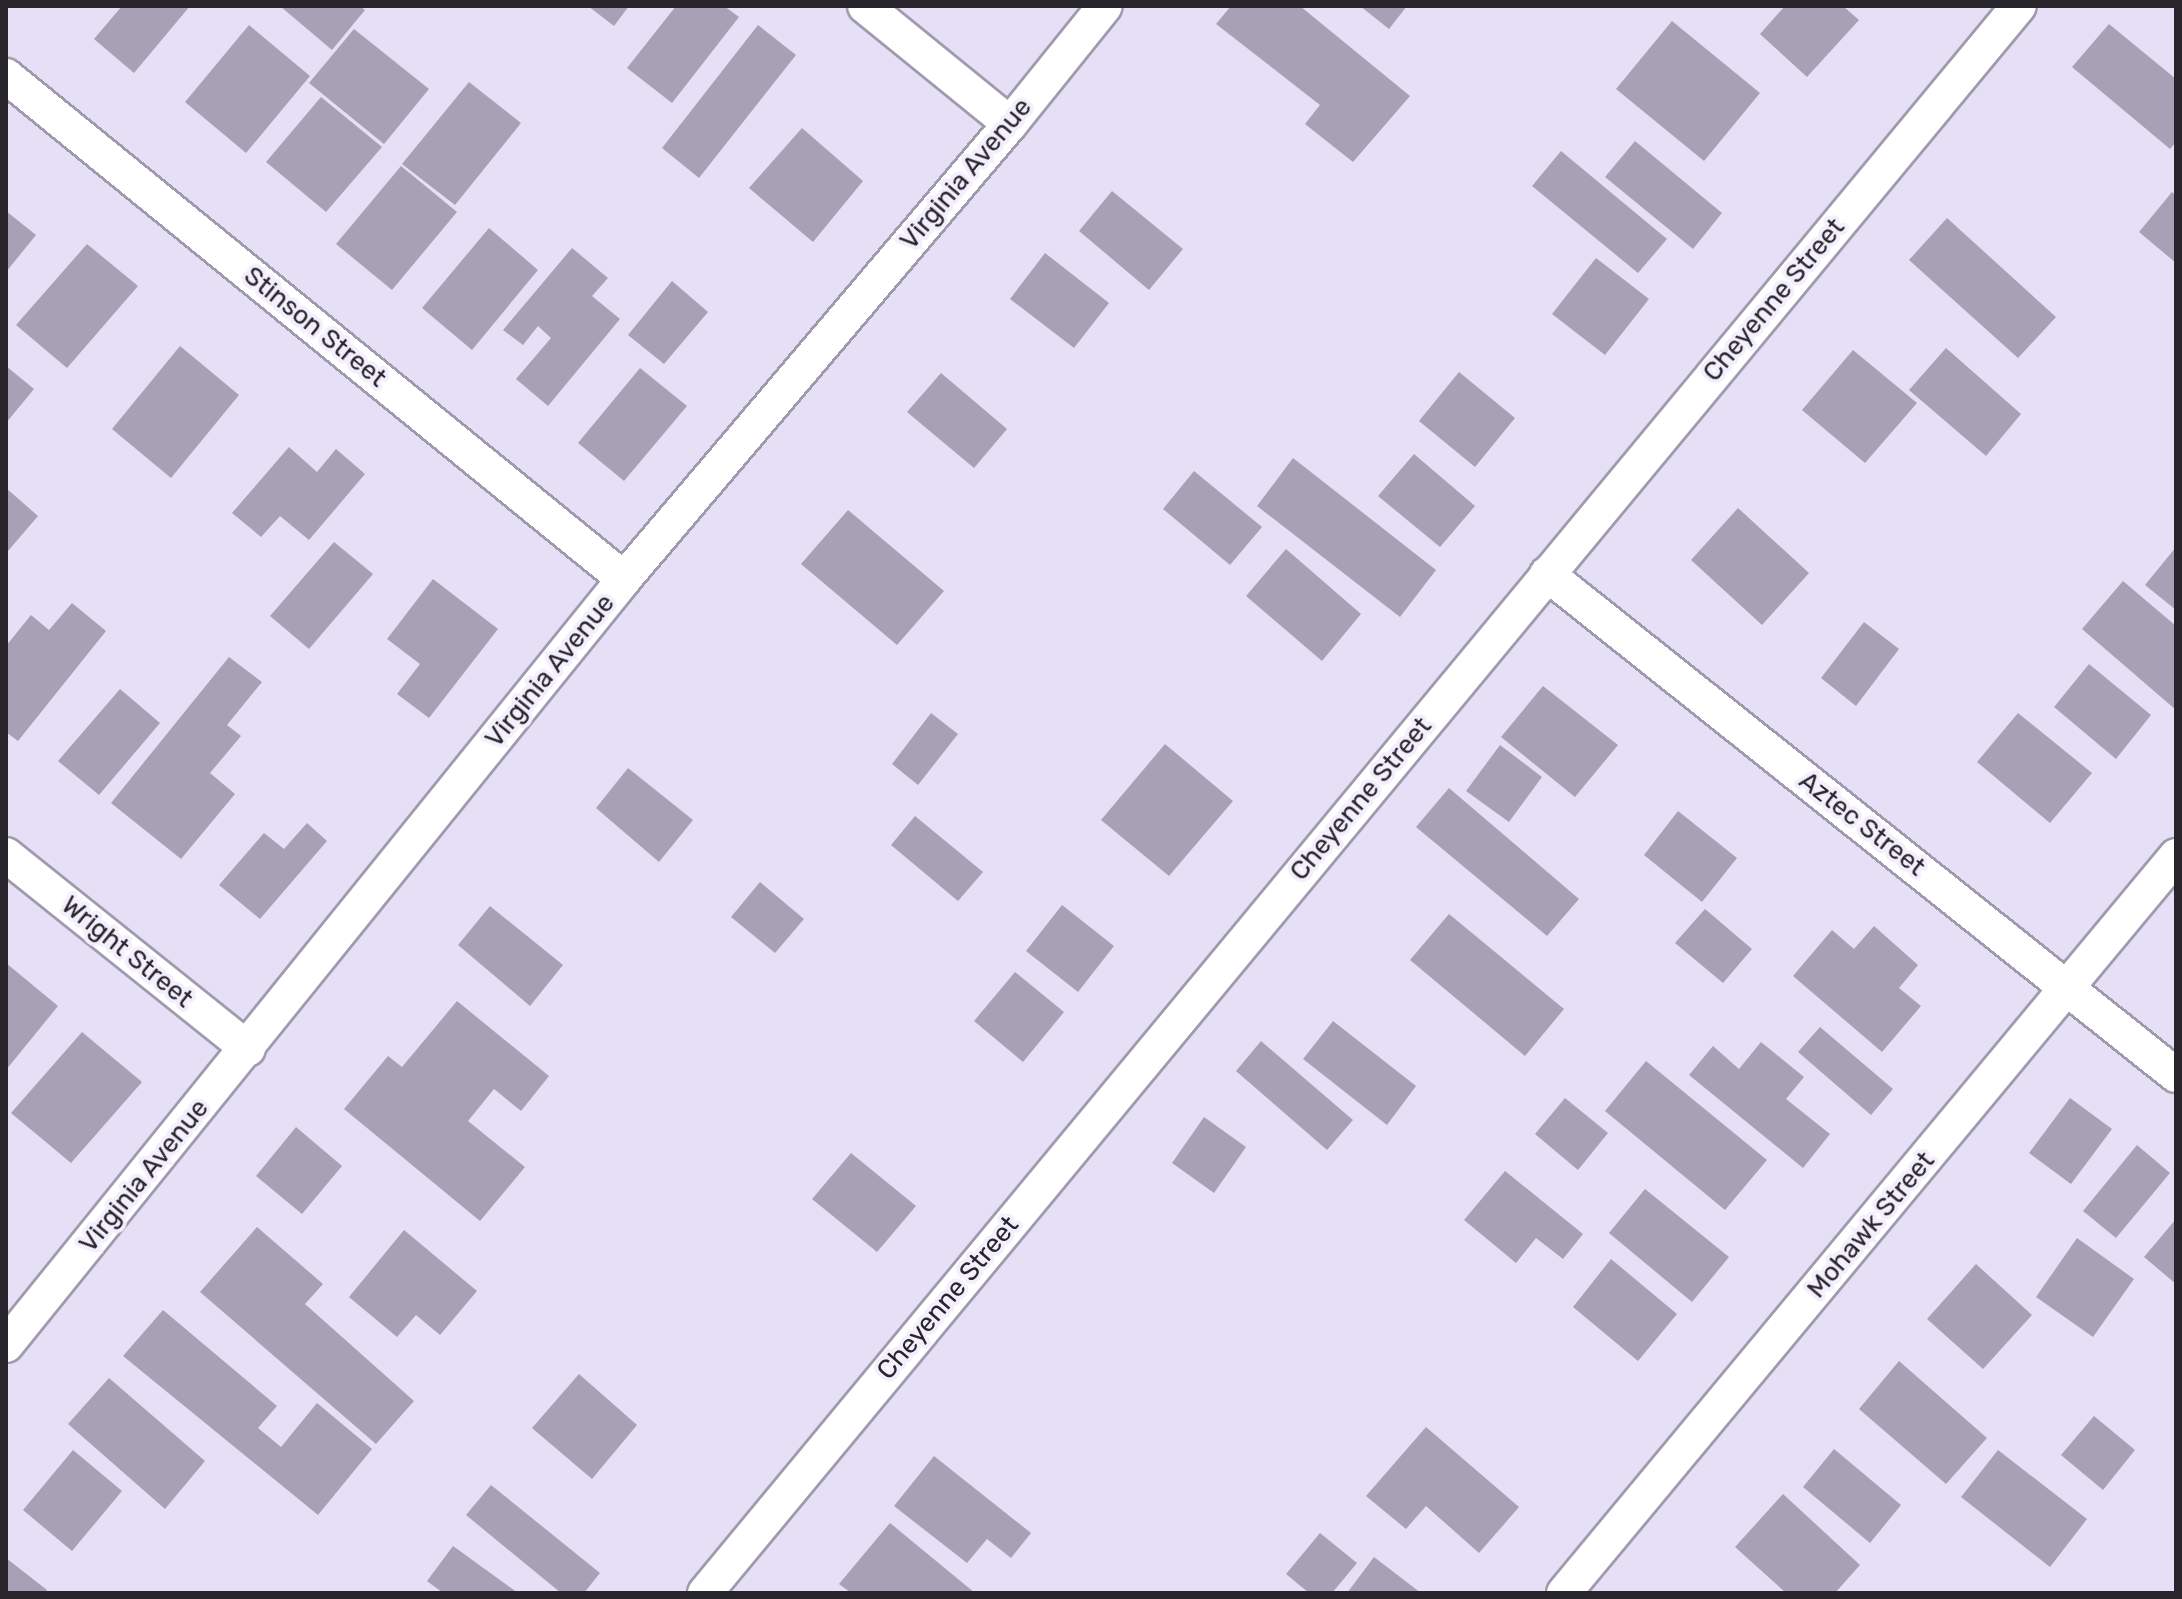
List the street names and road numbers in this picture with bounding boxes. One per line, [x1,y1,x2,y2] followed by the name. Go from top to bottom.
[893,92,1039,256] street label: Virginia Avenue
[1697,212,1851,388] street label: Cheyenne Street
[238,260,392,394] street label: Stinson Street
[479,588,621,754] street label: Virginia Avenue
[1284,711,1438,887] street label: Cheyenne Street
[1793,765,1931,883] street label: Aztec Street
[55,890,199,1014] street label: Wright Street
[73,1093,215,1259] street label: Virginia Avenue
[1801,1145,1941,1305] street label: Mohawk Street
[871,1210,1025,1386] street label: Cheyenne Street

